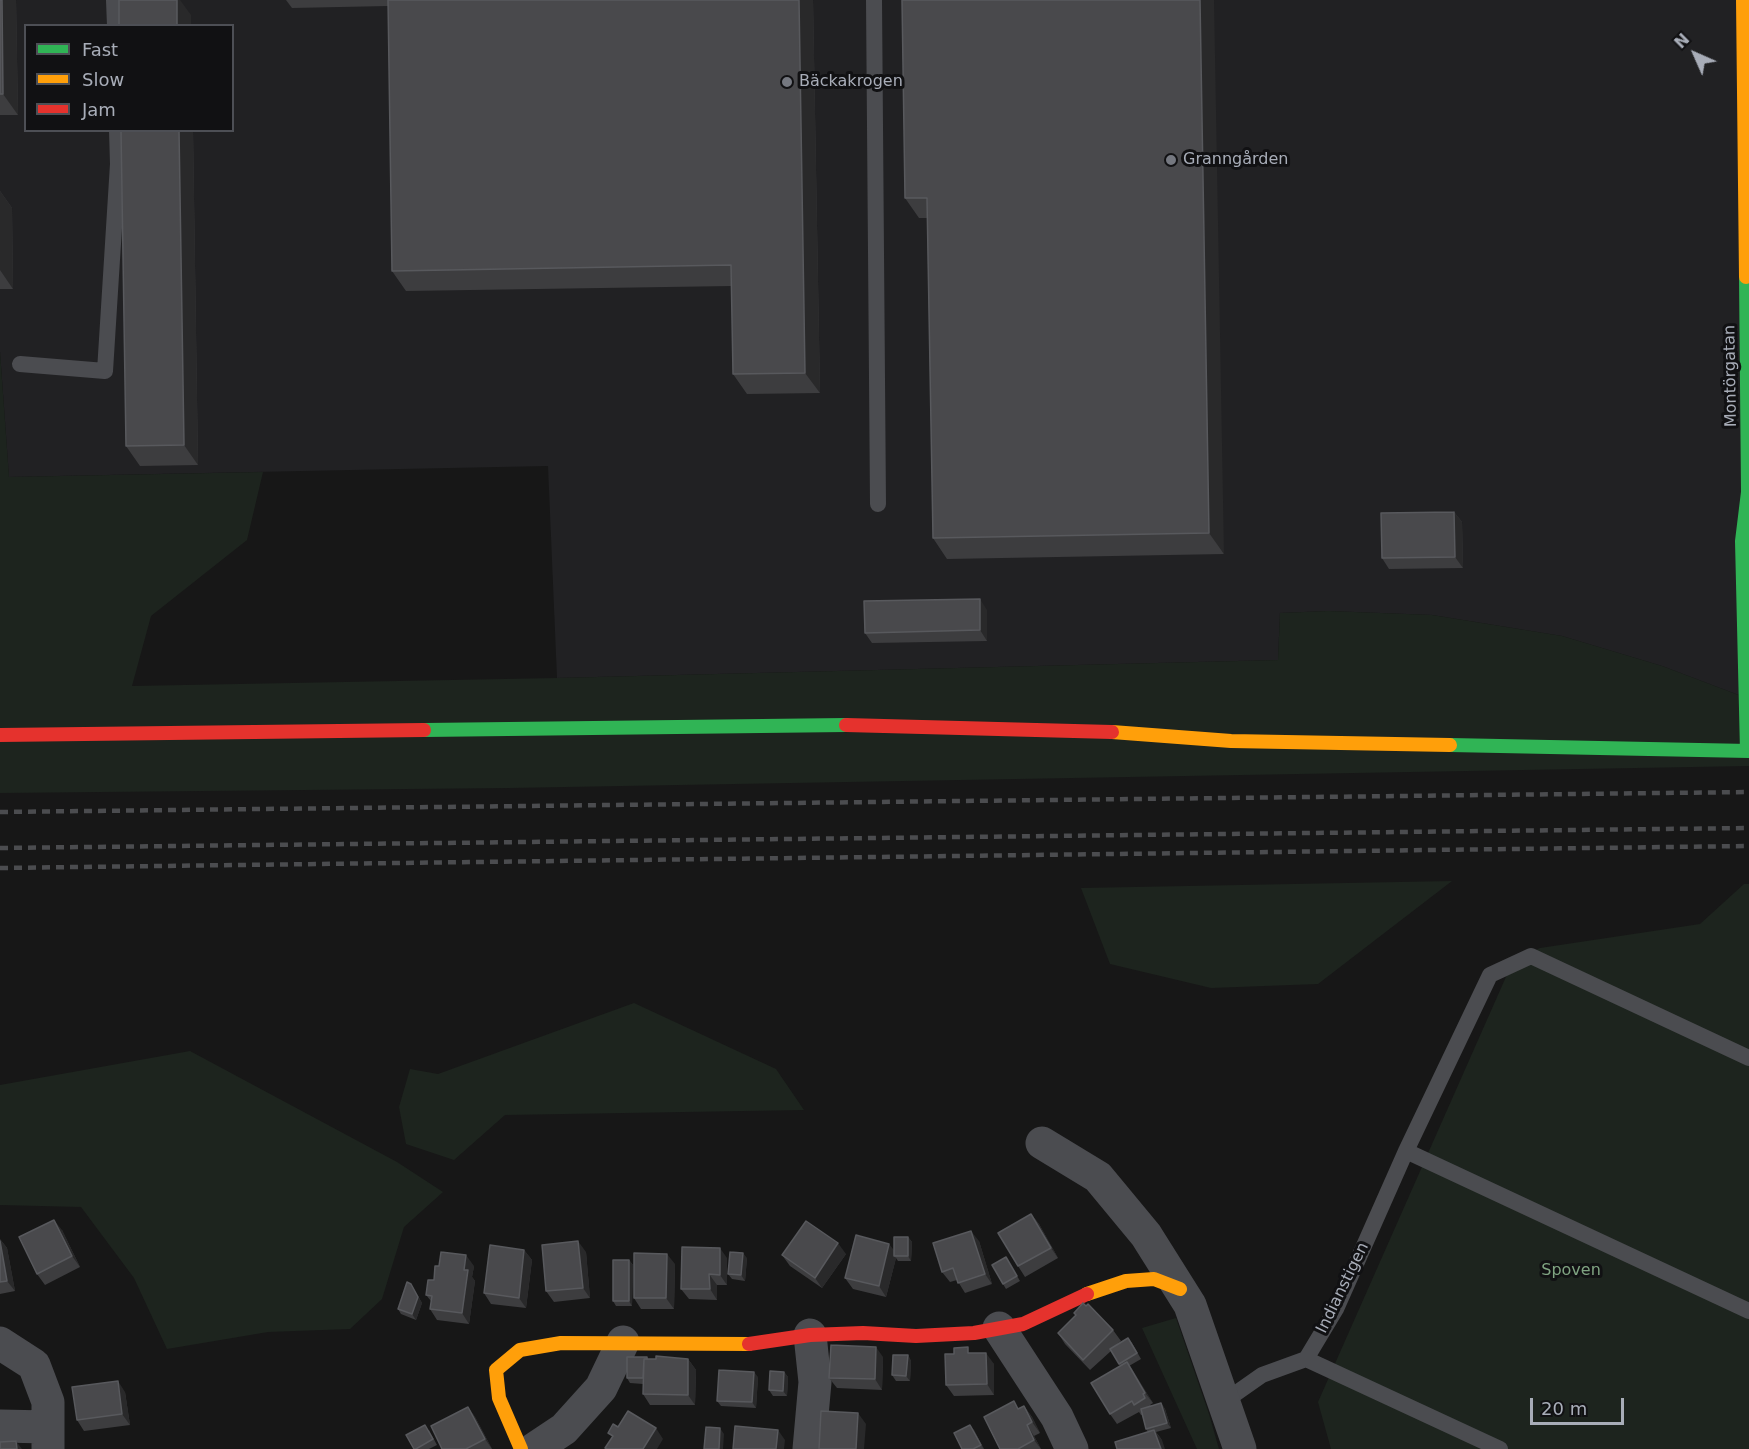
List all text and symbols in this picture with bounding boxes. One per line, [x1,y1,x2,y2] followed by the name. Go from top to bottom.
[24,24,234,132] legend
[1665,24,1725,84] north arrow
[1670,29,1693,52] text: N
[82,39,118,60] text: Fast
[82,69,124,90] text: Slow
[799,72,903,92] place label: Bäckakrogen
[780,75,794,89] marker: Bäckakrogen
[82,99,116,120] text: Jam
[1183,150,1288,170] place label: Granngården
[1164,153,1178,167] marker: Granngården
[1721,325,1741,427] street label: Montörgatan
[1313,1239,1373,1337] street label: Indianstigen
[1541,1261,1601,1281] park label: Spoven
[1533,1386,1628,1424] scale bar
[1541,1398,1587,1419] text: 20 m

